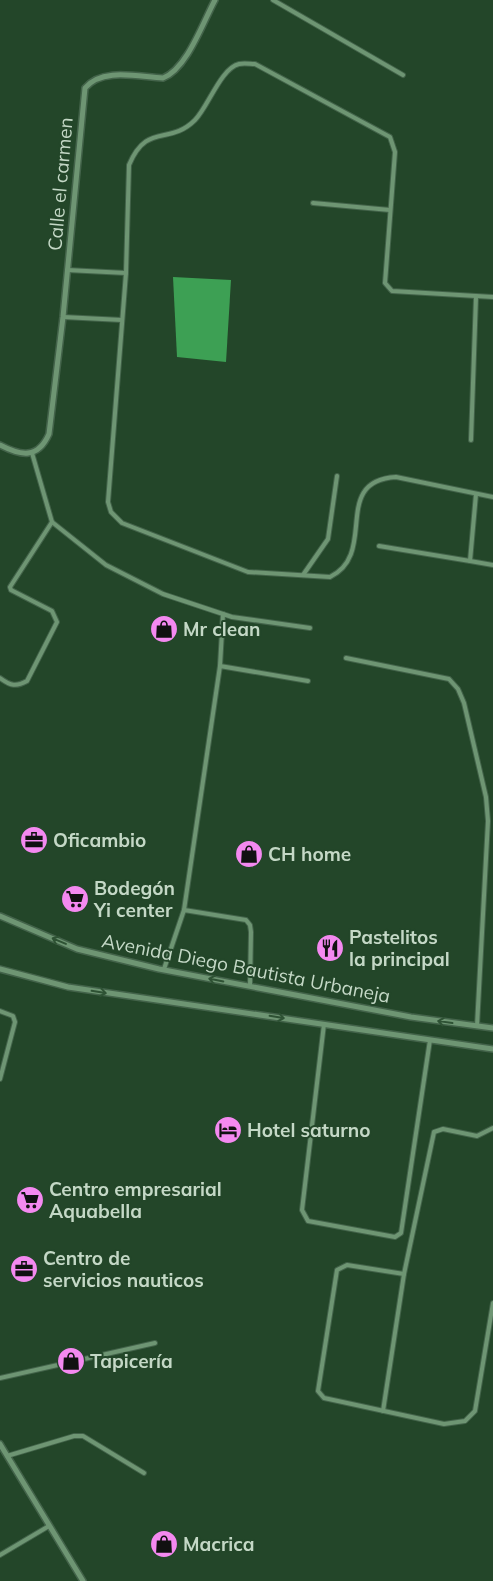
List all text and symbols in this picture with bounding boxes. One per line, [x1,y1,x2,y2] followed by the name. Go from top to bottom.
[42,116,78,252] street label: Calle el carmen
[149,614,179,644] shop icon: Mr clean
[183,617,260,641] place label: Mr clean
[19,825,49,855] office icon: Oficambio
[53,828,146,852] place label: Oficambio
[234,839,264,869] shop icon: CH home
[268,842,351,866] place label: CH home
[93,876,175,922] place label: Bodegón Yi center
[60,884,90,914] supermarket icon: Bodegón Yi center
[349,925,450,971] place label: Pastelitos la principal
[100,928,392,1008] street label: Avenida Diego Bautista Urbaneja
[315,933,345,963] restaurant icon: Pastelitos la principal
[51,936,67,945] one-way arrow
[208,974,224,984] one-way arrow
[90,987,106,997] one-way arrow
[269,1012,285,1022] one-way arrow
[437,1016,453,1026] one-way arrow
[213,1115,243,1145] hotel icon: Hotel saturno
[247,1118,371,1142] place label: Hotel saturno
[49,1177,222,1223] place label: Centro empresarial Aquabella
[15,1185,45,1215] supermarket icon: Centro empresarial Aquabella
[43,1246,204,1292] place label: Centro de servicios nauticos
[9,1254,39,1284] office icon: Centro de servicios nauticos
[56,1346,86,1376] shop icon: Tapicería
[90,1349,173,1373] place label: Tapicería
[149,1529,179,1559] shop icon: Macrica
[183,1532,255,1556] place label: Macrica

